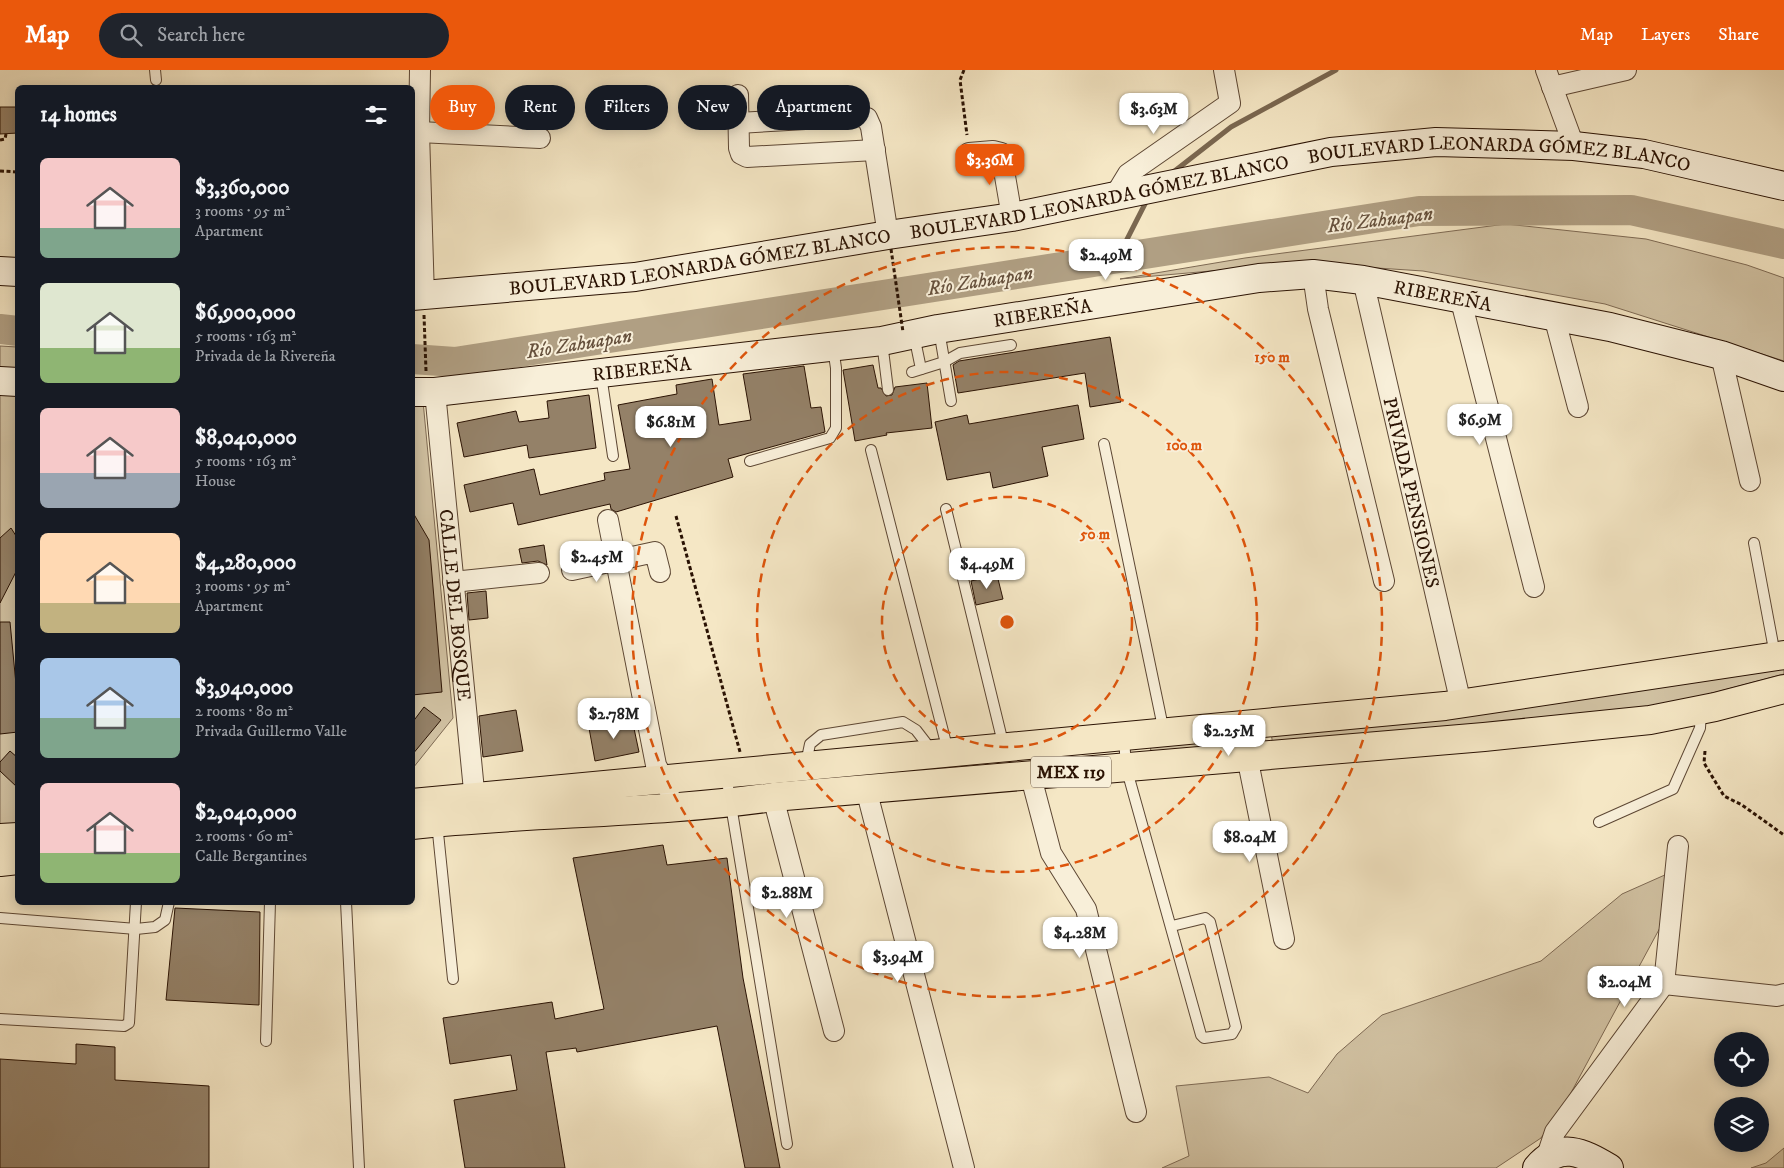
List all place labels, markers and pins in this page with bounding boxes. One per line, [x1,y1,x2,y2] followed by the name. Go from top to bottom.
[1113,92,1195,135] pin: $3.63M
[949,144,1031,186] pin: $3.36M
[1065,238,1147,281] pin: $2.49M
[1445,404,1515,446] pin: $6.9M
[630,406,712,448] pin: $6.81M
[556,540,638,583] pin: $2.45M
[946,548,1028,590] pin: $4.49M
[998,613,1016,631] centre of rings
[573,698,655,740] pin: $2.78M
[1188,714,1270,757] pin: $2.25M
[1209,820,1291,863] pin: $8.04M
[746,876,828,919] pin: $2.88M
[1039,916,1121,959] pin: $4.28M
[857,940,939,983] pin: $3.94M
[1584,966,1666,1008] pin: $2.04M

